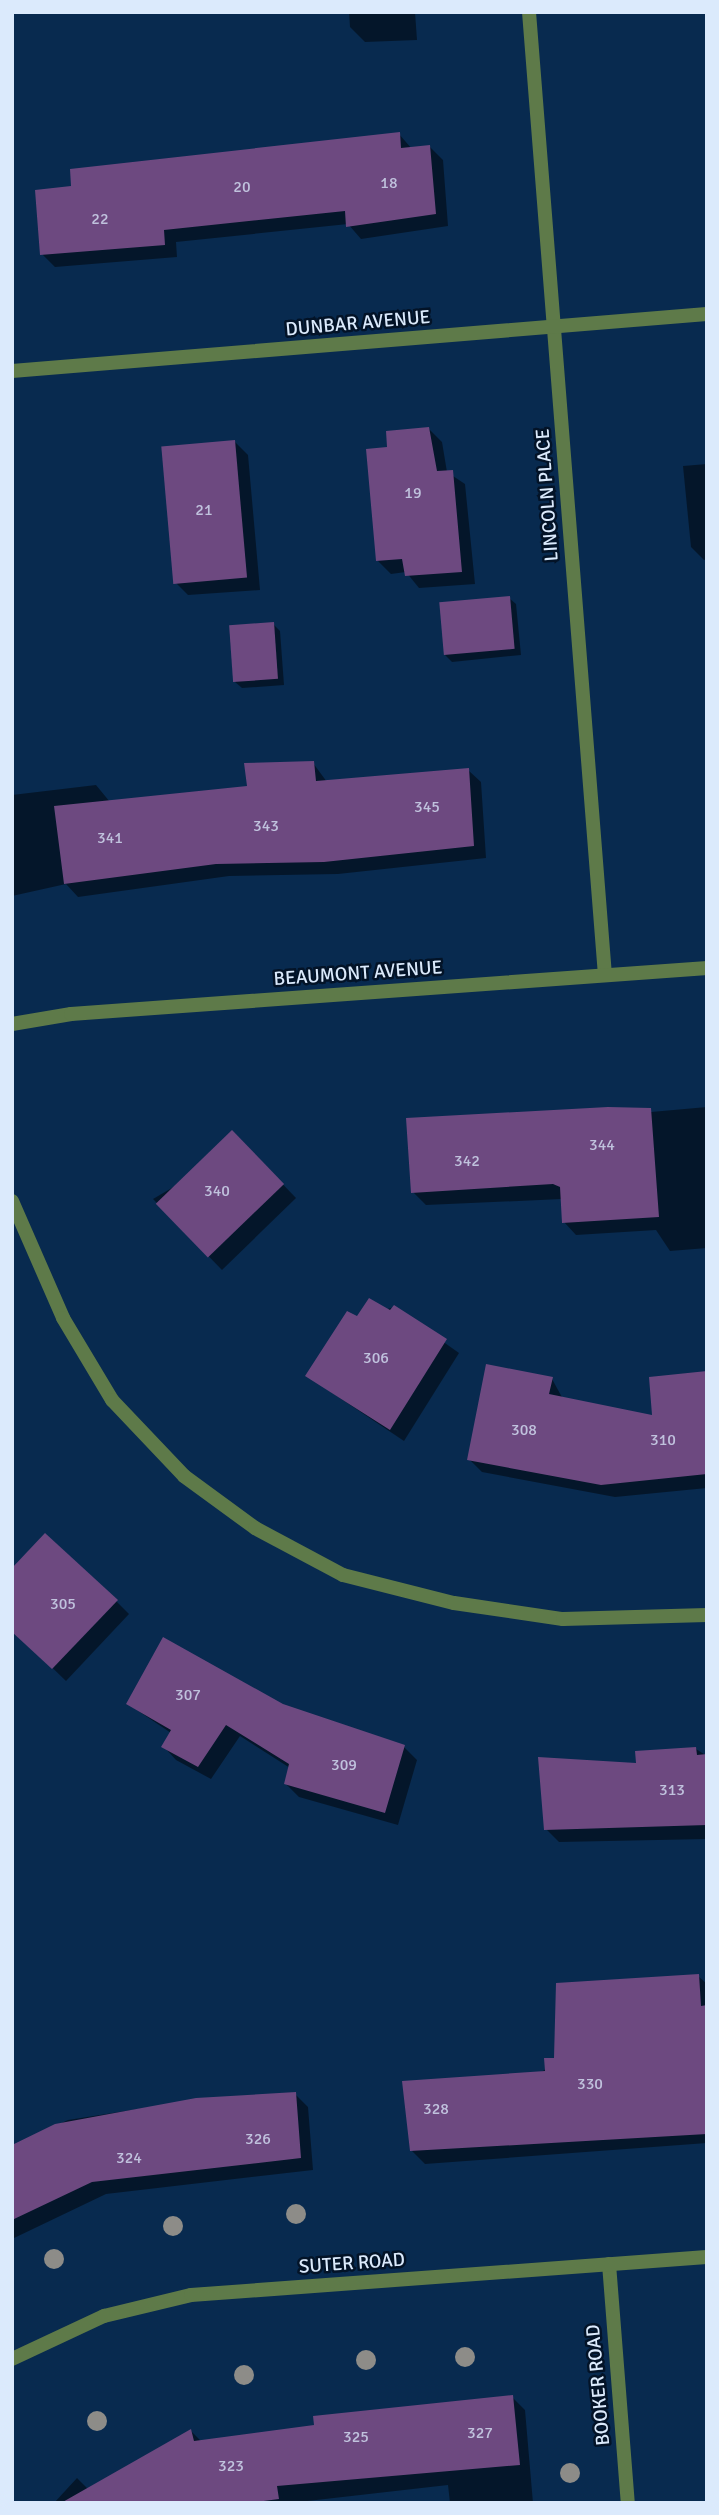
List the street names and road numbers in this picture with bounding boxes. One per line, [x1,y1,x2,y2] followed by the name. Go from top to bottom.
[285,306,431,342] street label: DUNBAR AVENUE
[532,428,564,562] street label: LINCOLN PLACE
[273,957,443,991] street label: BEAUMONT AVENUE
[298,2249,406,2279] street label: SUTER ROAD
[582,2324,616,2446] street label: BOOKER ROAD

